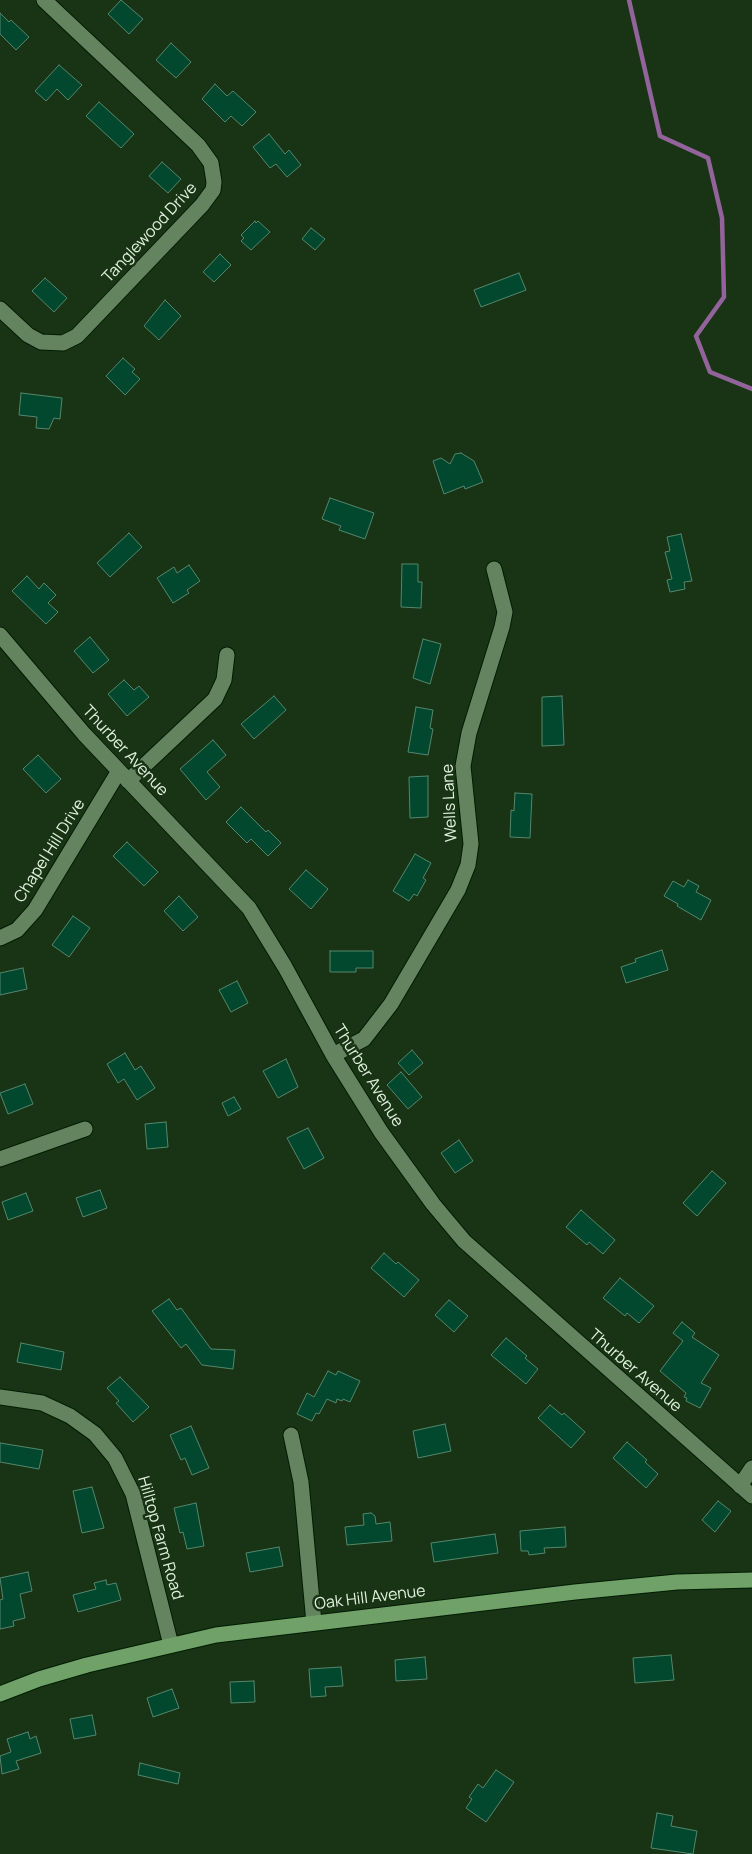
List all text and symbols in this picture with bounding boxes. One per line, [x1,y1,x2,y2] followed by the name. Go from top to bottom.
[99,179,201,287] street label: Tanglewood Drive
[78,702,172,800] street label: Thurber Avenue
[438,763,462,843] street label: Wells Lane
[10,796,90,906] street label: Chapel Hill Drive
[329,1021,407,1131] street label: Thurber Avenue
[585,1325,685,1417] street label: Thurber Avenue
[133,1474,187,1602] street label: Hilltop Farm Road
[313,1582,427,1614] street label: Oak Hill Avenue

